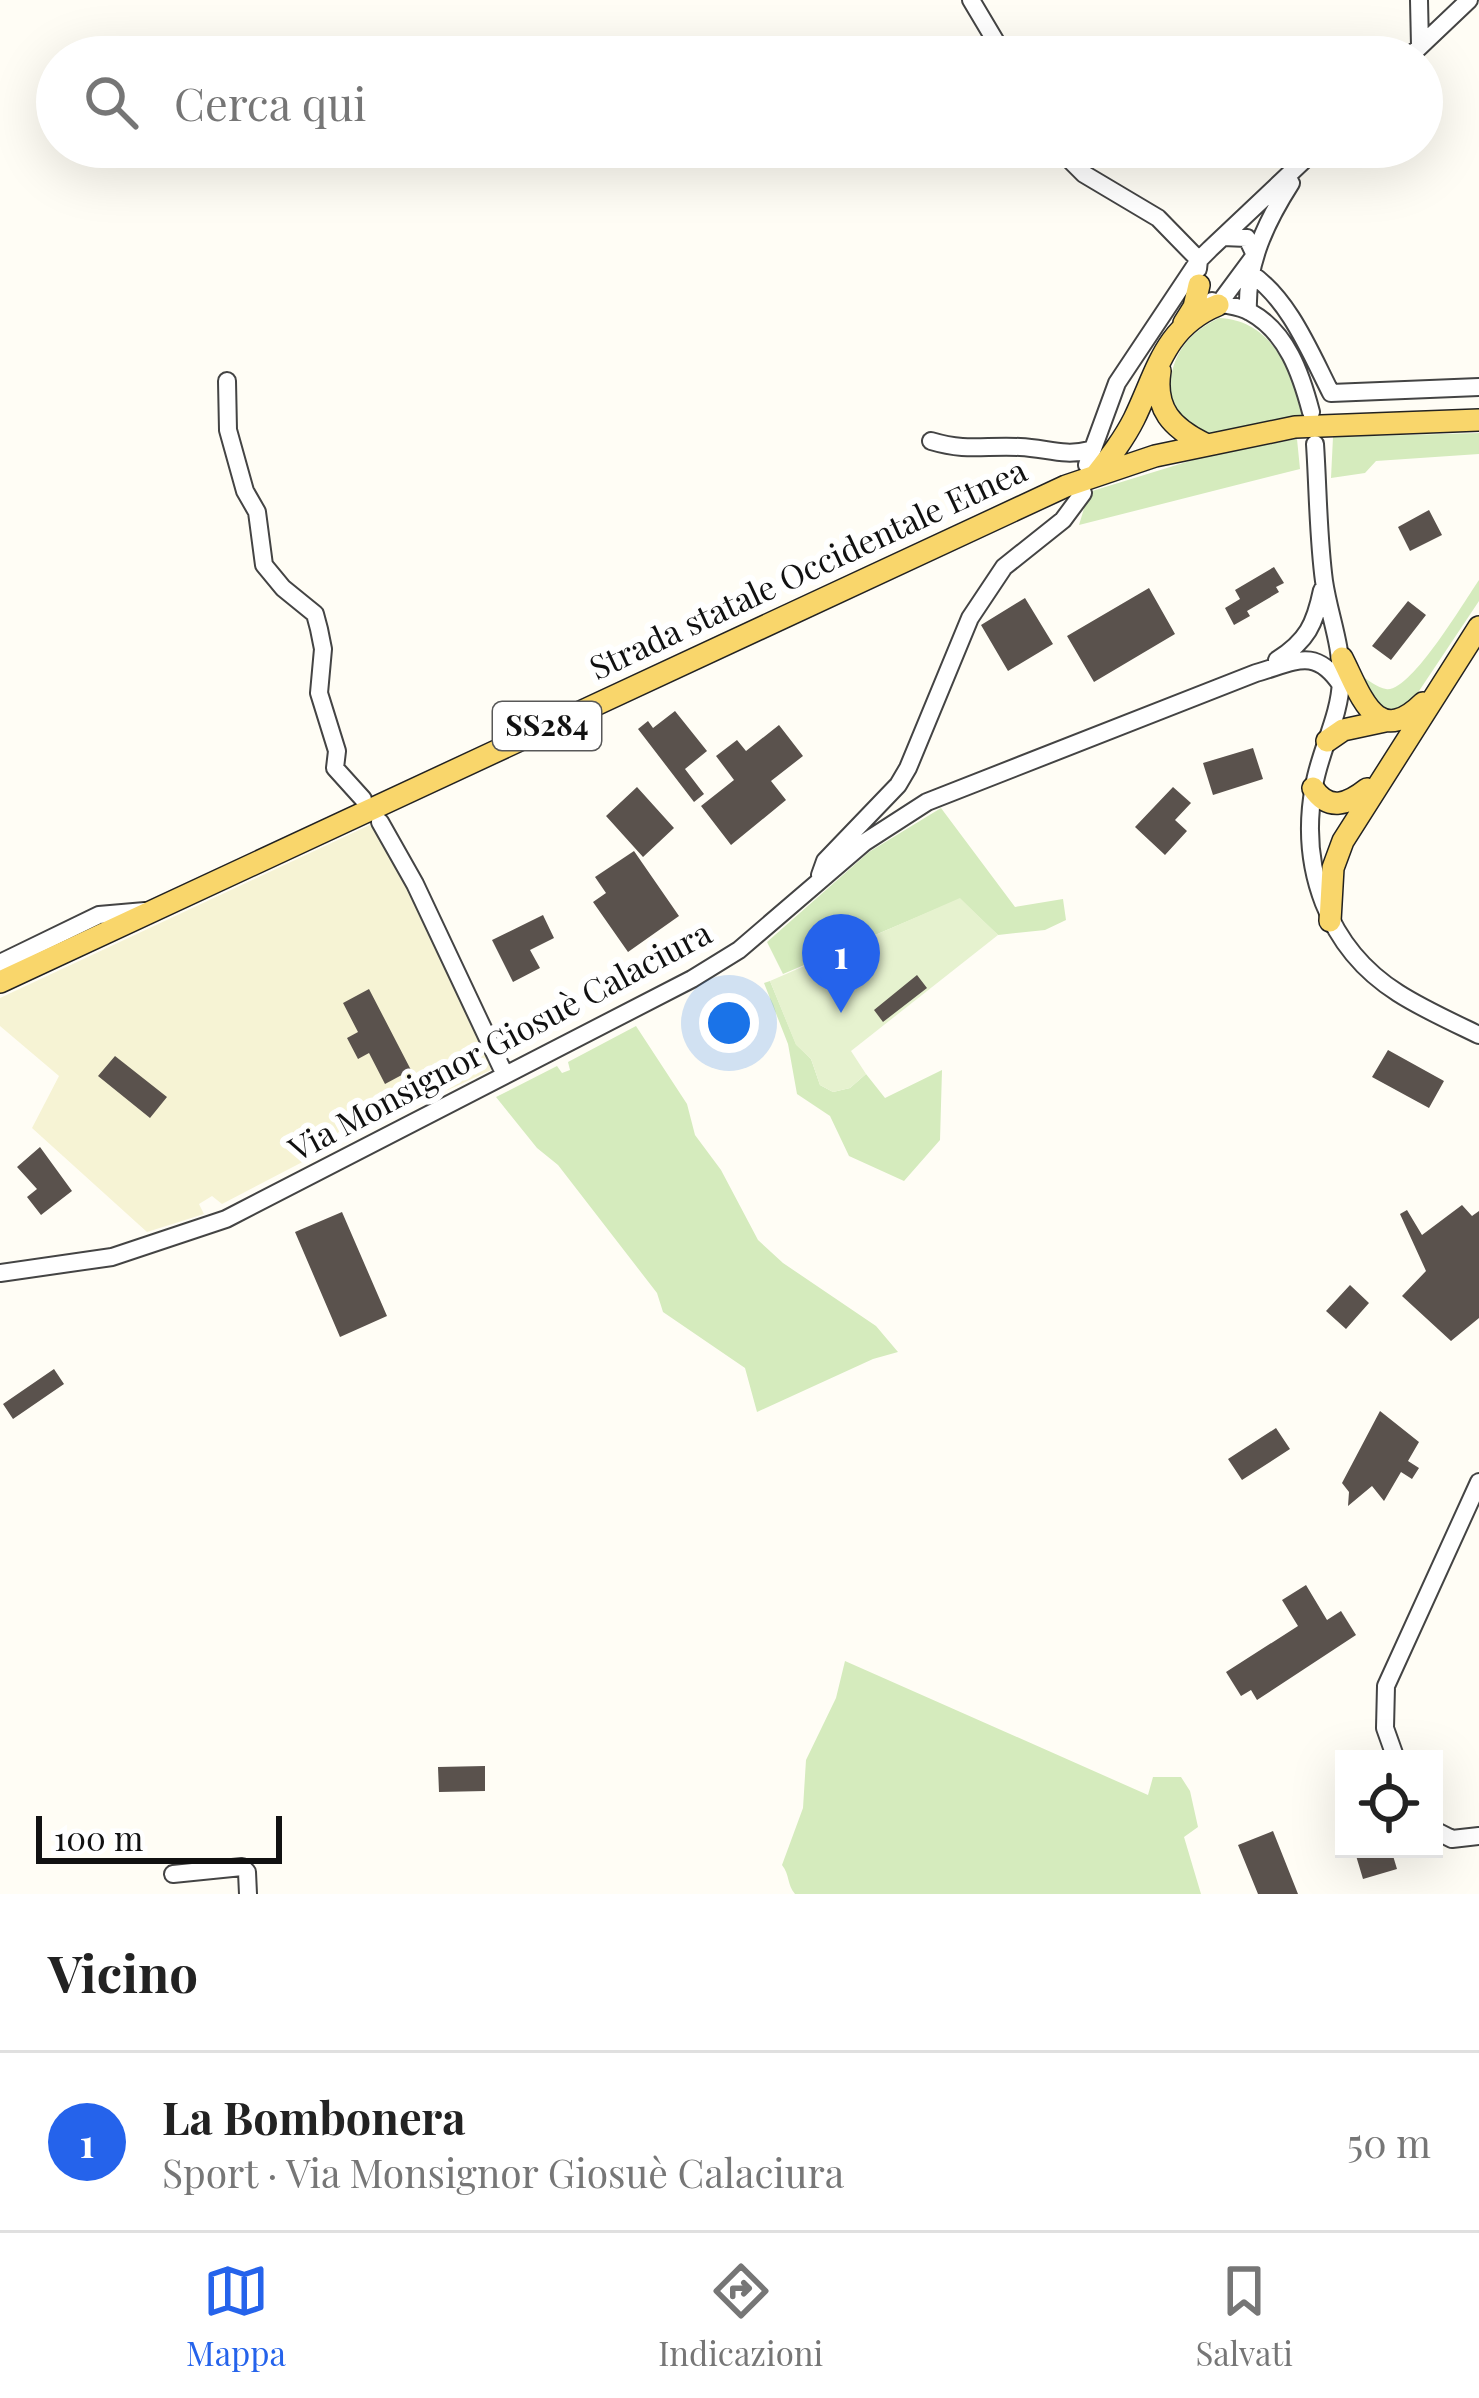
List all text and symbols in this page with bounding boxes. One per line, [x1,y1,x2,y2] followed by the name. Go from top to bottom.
[36,36,1443,168] search box
[78,69,144,135] icon: search
[174,72,366,132] text: Cerca qui
[581,446,1033,688] street label: Strada statale Occidentale Etnea
[493,702,601,750] road number: SS284
[279,909,718,1170] street label: Via Monsignor Giosuè Calaciura
[802,914,880,1013] pin: 1
[699,993,759,1053] your location
[1335,1750,1443,1858] map controls
[1335,1750,1443,1858] button: locate
[36,1810,282,1863] scale bar
[54,1815,143,1859] text: 100 m
[48,1938,198,2006] text: Vicino
[162,2086,466,2146] text: La Bombonera
[80,2116,94,2168] text: 1
[1347,2116,1431,2168] text: 50 m
[162,2146,844,2198] text: Sport · Via Monsignor Giosuè Calaciura
[186,2258,286,2374] tab: Mappa
[658,2258,823,2374] tab: Indicazioni
[1195,2258,1293,2374] tab: Salvati

